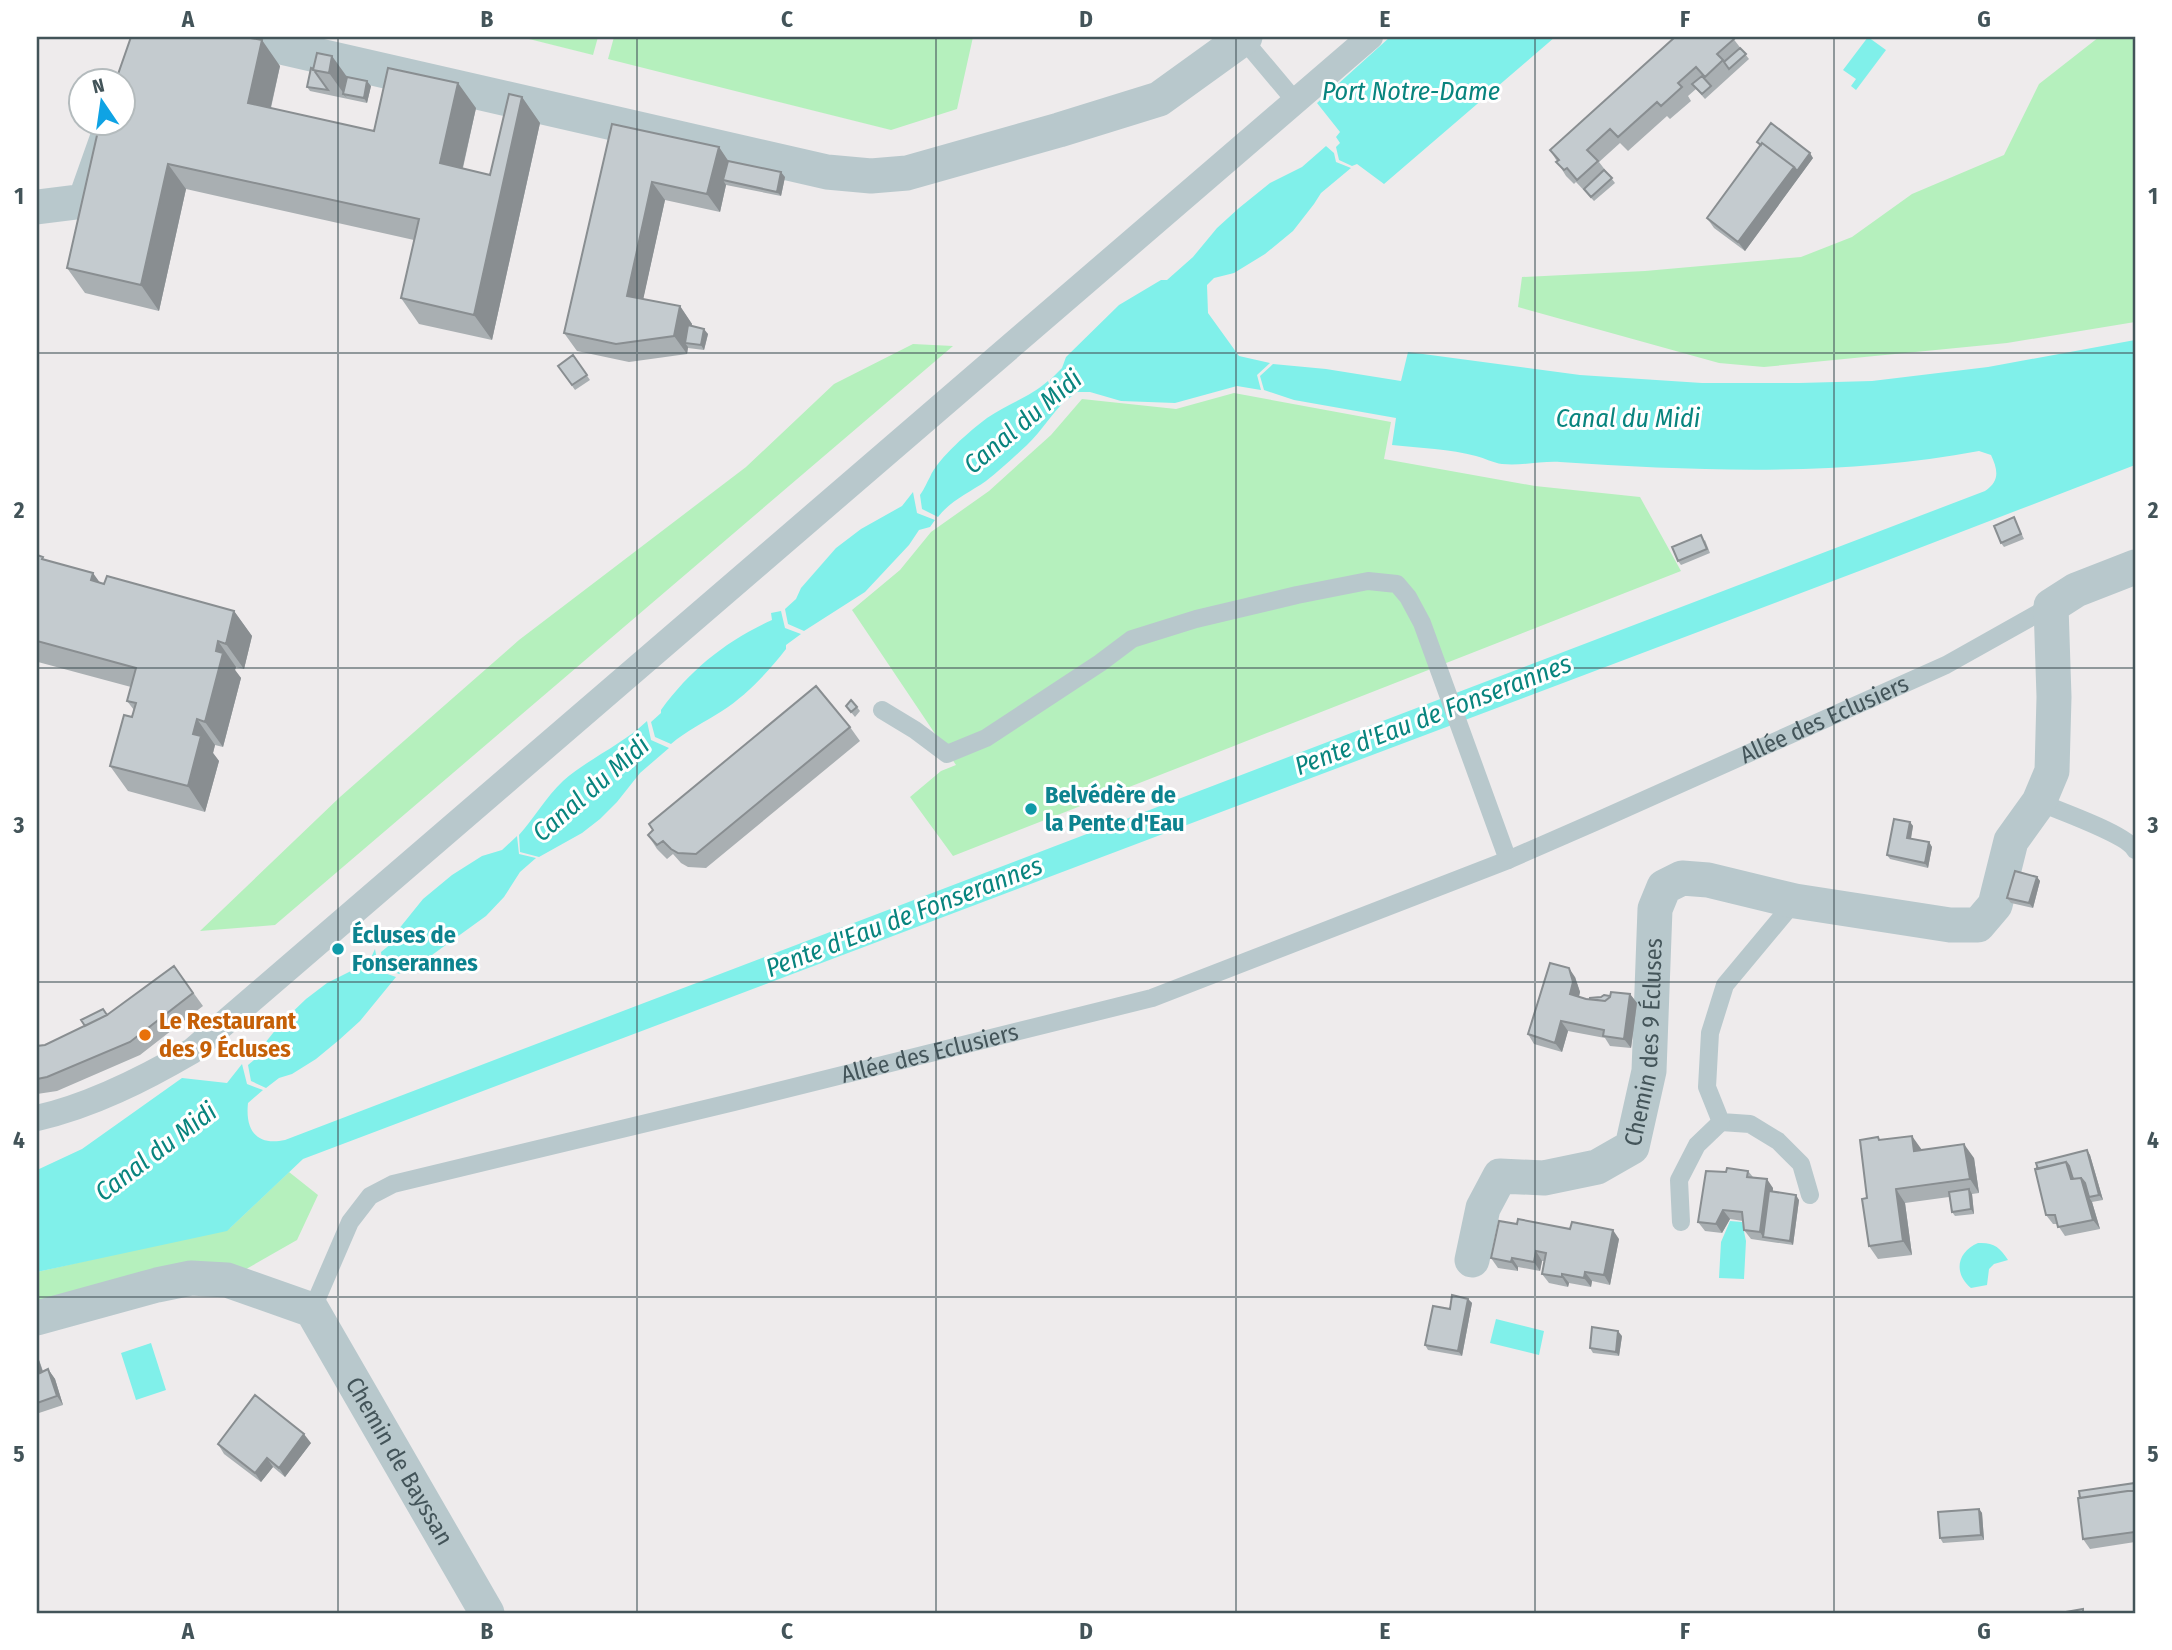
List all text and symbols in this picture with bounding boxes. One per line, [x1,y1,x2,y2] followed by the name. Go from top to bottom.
[181,5,195,33] text: A
[481,5,494,33] text: B
[781,5,793,33] text: C
[1079,5,1093,33] text: D
[1380,5,1391,33] text: E
[1680,5,1690,33] text: F
[1977,5,1991,33] text: G
[66,66,136,136] north arrow
[90,73,106,98] text: N
[1322,76,1500,107] water label: Port Notre-Dame
[14,182,24,210] text: 1
[2148,182,2158,210] text: 1
[958,363,1089,480] water label: Canal du Midi
[1556,403,1701,434] water label: Canal du Midi
[13,496,25,524] text: 2
[2147,496,2159,524] text: 2
[1290,648,1576,782] water label: Pente d'Eau de Fonserannes
[1736,670,1913,769] street label: Allée des Eclusiers
[526,730,656,848] water label: Canal du Midi
[1045,781,1185,837] place label: Belvédère de la Pente d'Eau
[1023,801,1039,817] marker: Belvédère de la Pente d'Eau
[13,811,25,839] text: 3
[2147,811,2159,839] text: 3
[761,850,1047,984] water label: Pente d'Eau de Fonserannes
[352,920,478,977] place label: Écluses de Fonserannes
[1619,938,1668,1149] street label: Chemin des 9 Écluses
[330,941,346,957] marker: Écluses de Fonserannes
[159,1007,297,1063] place label: Le Restaurant des 9 Écluses
[838,1018,1021,1089] street label: Allée des Eclusiers
[137,1027,153,1043] marker: Le Restaurant des 9 Écluses
[89,1096,223,1208] water label: Canal du Midi
[13,1126,25,1154] text: 4
[2147,1126,2159,1154] text: 4
[340,1372,459,1550] street label: Chemin de Bayssan
[13,1440,25,1468] text: 5
[2147,1440,2159,1468] text: 5
[181,1617,195,1645] text: A
[481,1617,494,1645] text: B
[781,1617,793,1645] text: C
[1079,1617,1093,1645] text: D
[1380,1617,1391,1645] text: E
[1680,1617,1690,1645] text: F
[1977,1617,1991,1645] text: G

